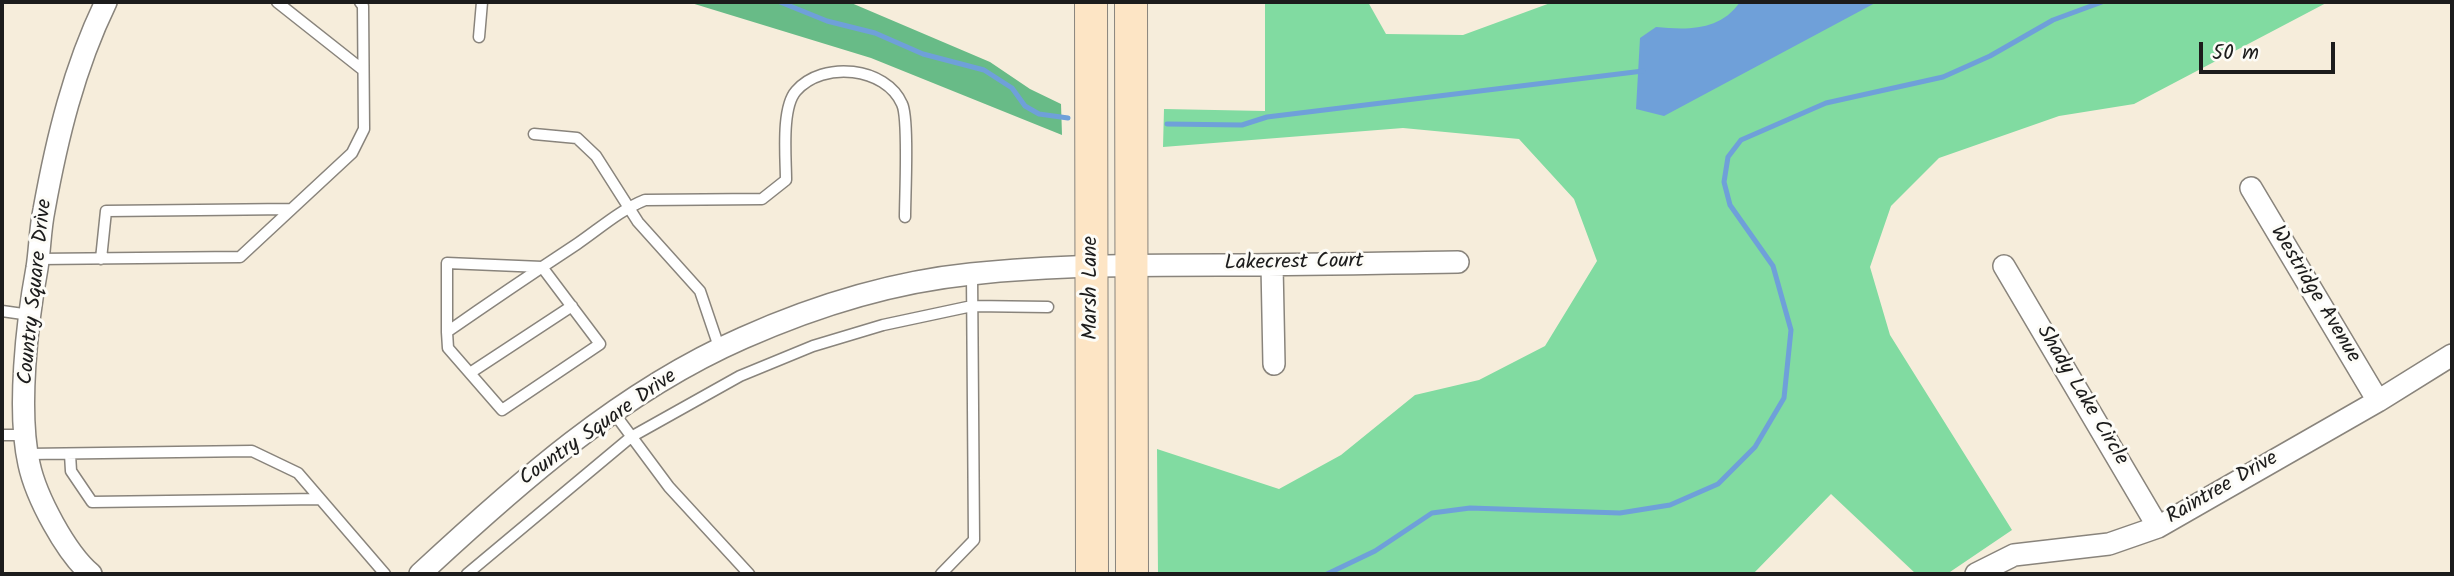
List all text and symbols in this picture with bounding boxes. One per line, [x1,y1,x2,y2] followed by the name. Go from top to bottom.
[2202,28,2338,72] scale bar
[2212,37,2259,70] text: 50 m
[15,198,59,386] street label: Country Square Drive
[2263,222,2365,368] street label: Westridge Avenue
[1079,236,1105,340] street label: Marsh Lane
[1224,250,1364,278] street label: Lakecrest Court
[2029,322,2133,470] street label: Shady Lake Circle
[515,365,683,493] street label: Country Square Drive
[2163,447,2283,531] street label: Raintree Drive

